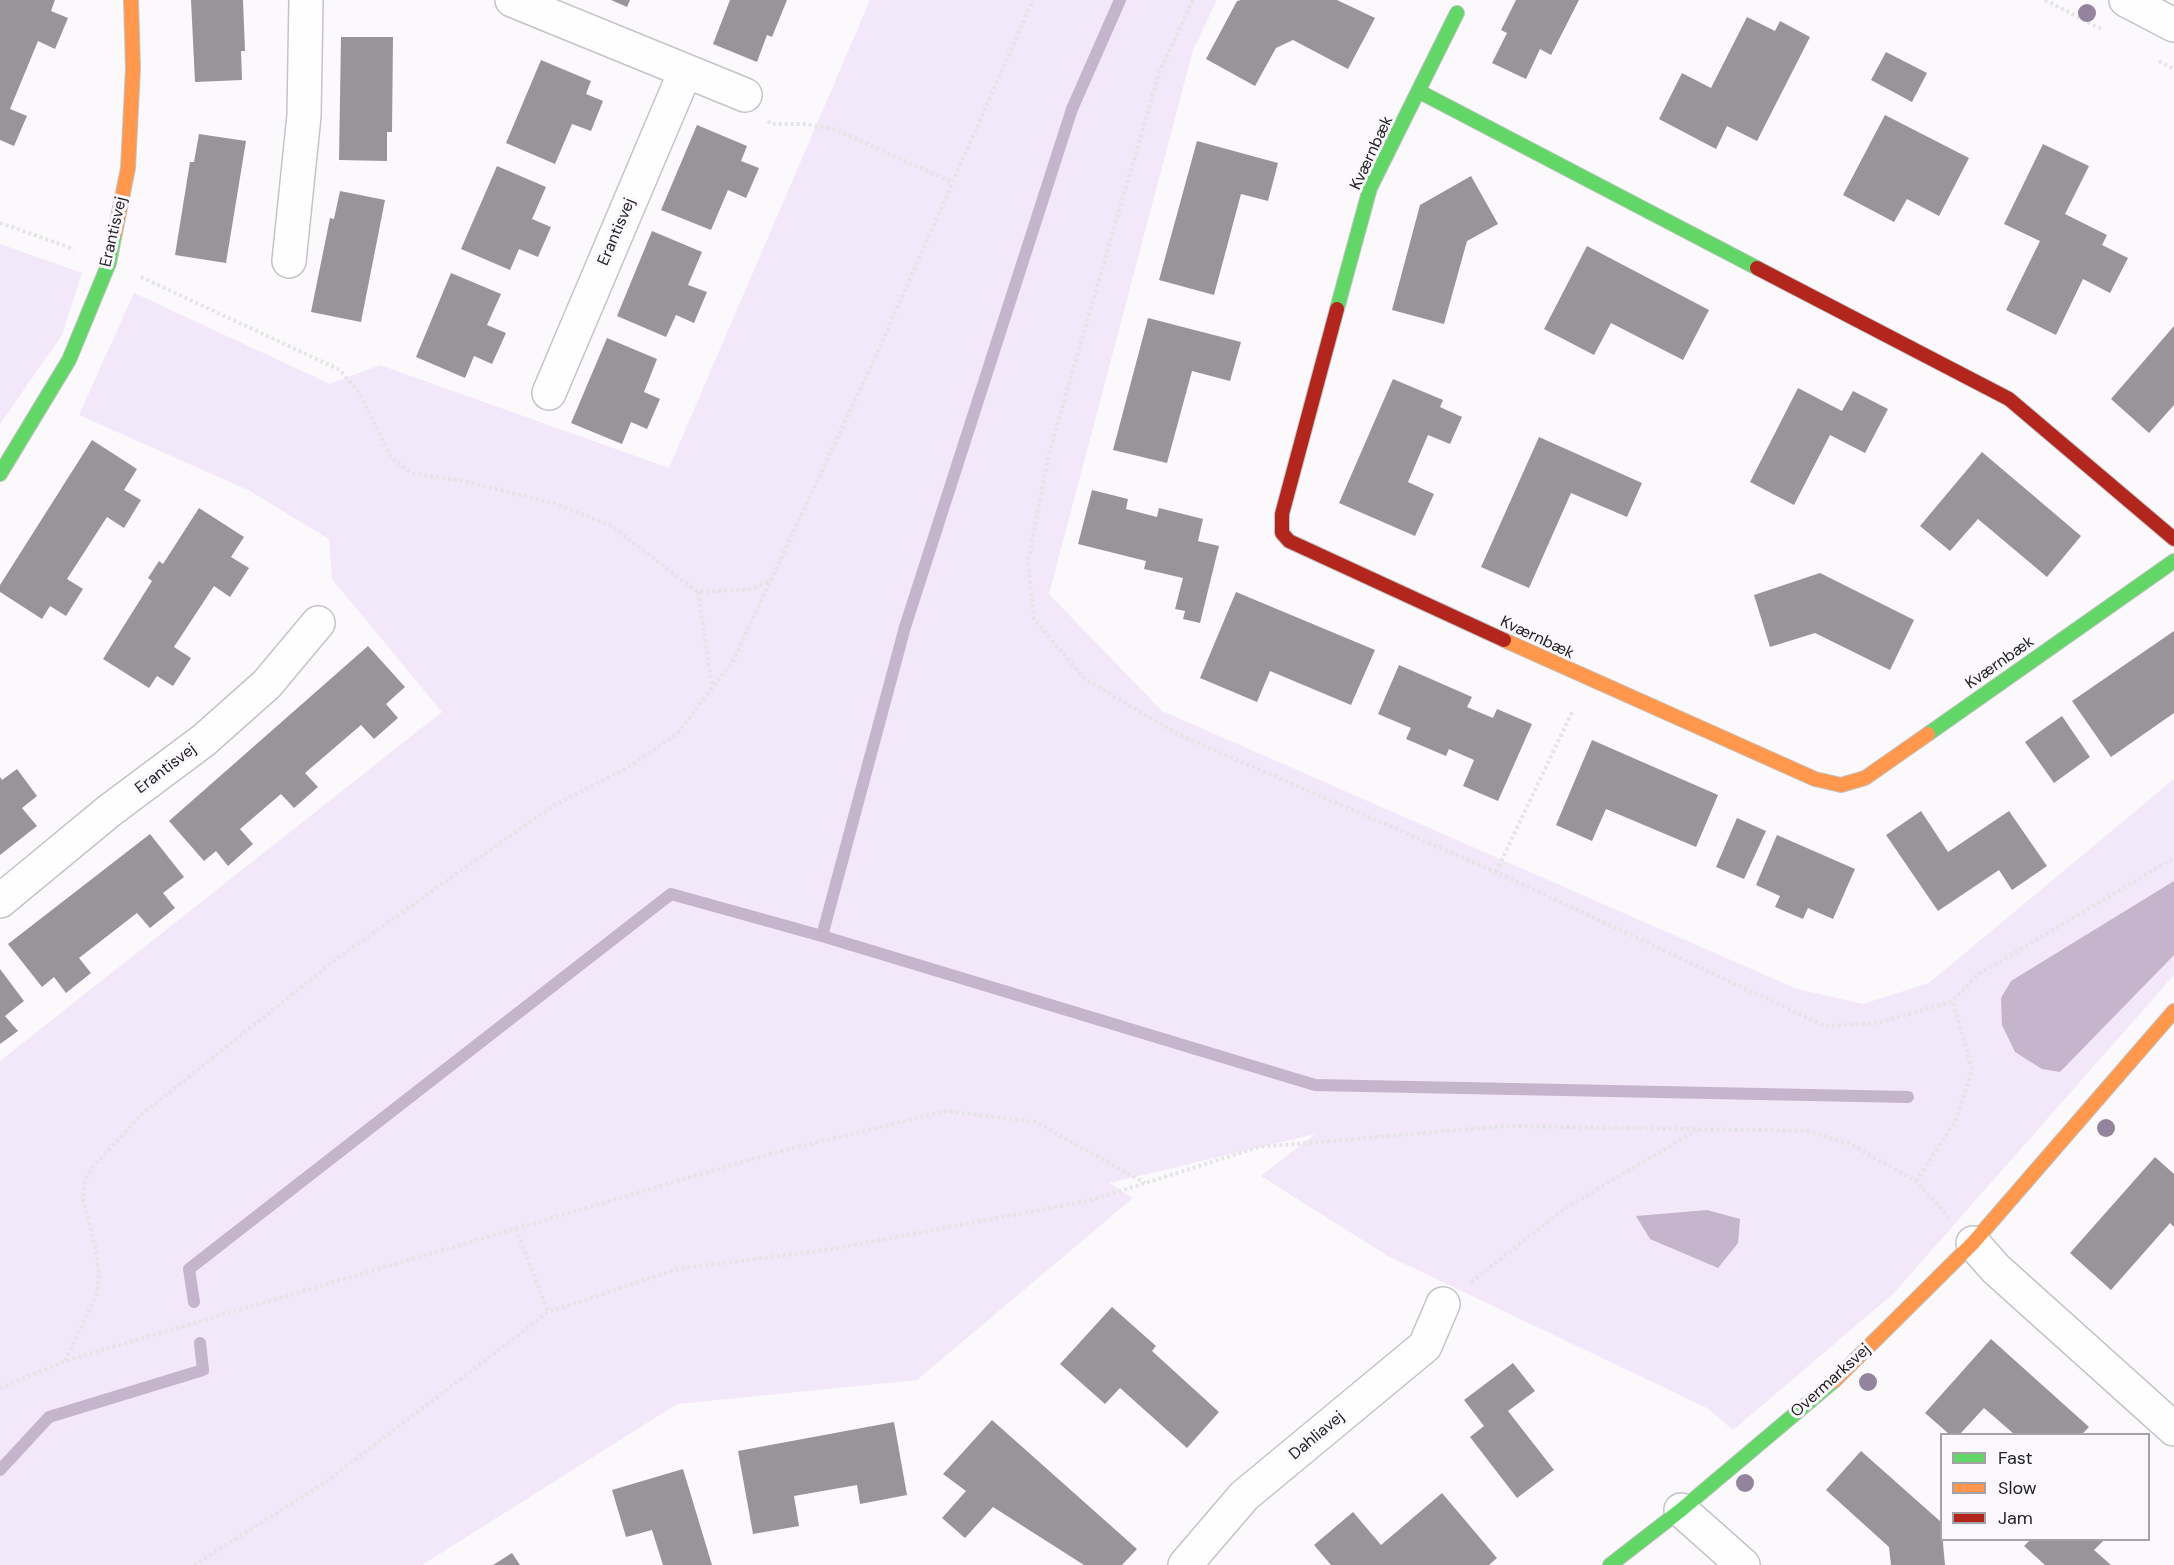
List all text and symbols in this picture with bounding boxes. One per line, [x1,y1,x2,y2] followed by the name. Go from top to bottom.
[1347,113,1397,193] street label: Kværnbæk
[97,195,131,269] street label: Erantisvej
[594,195,640,269] street label: Erantisvej
[1497,613,1577,663] street label: Kværnbæk
[1962,632,2038,694] street label: Kværnbæk
[132,740,200,798] street label: Erantisvej
[1787,1340,1875,1422] street label: Overmarksvej
[1286,1408,1348,1464] street label: Dahliavej
[1940,1433,2150,1541] legend
[1998,1446,2033,1470] text: Fast
[1998,1476,2037,1500] text: Slow
[1998,1506,2033,1530] text: Jam

